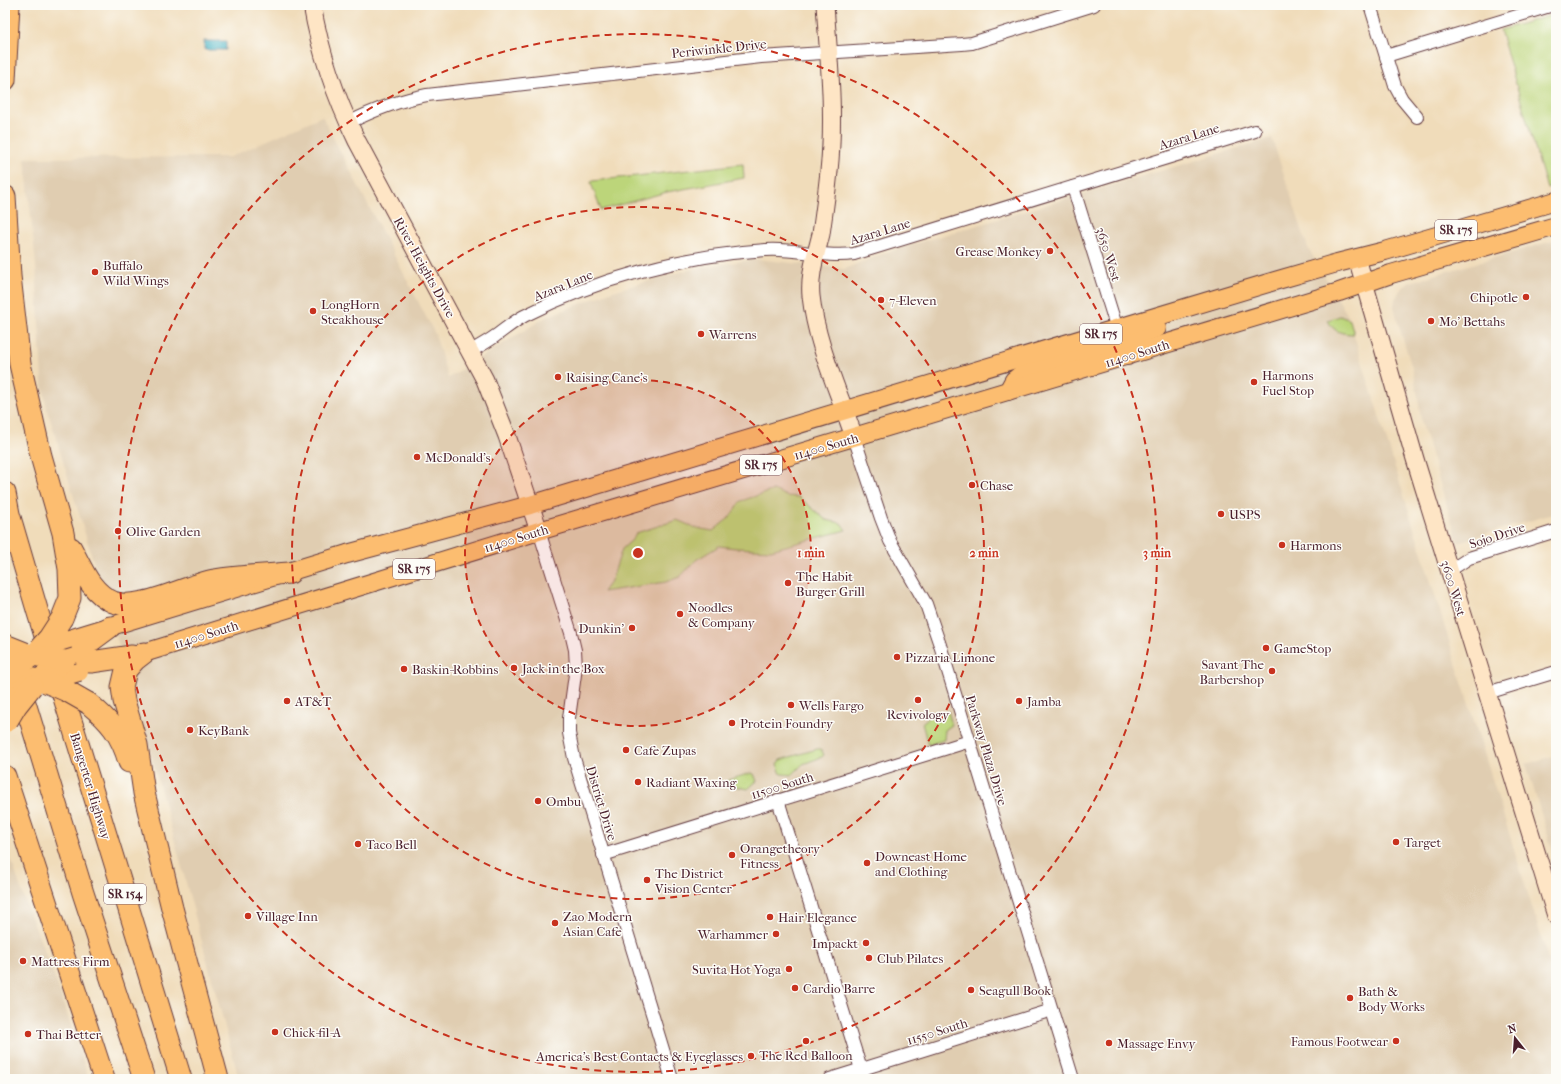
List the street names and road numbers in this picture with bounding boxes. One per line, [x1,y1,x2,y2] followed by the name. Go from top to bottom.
[671,36,768,61] street label: Periwinkle Drive
[1156,120,1222,153] street label: Azara Lane
[391,214,459,321] street label: River Heights Drive
[847,215,913,248] street label: Azara Lane
[1435,220,1477,240] road number: SR 175
[1093,225,1124,283] street label: 3650 West
[531,267,595,304] street label: Azara Lane
[1080,324,1122,344] road number: SR 175
[1103,336,1172,370] street label: 11400 South
[792,430,861,463] street label: 11400 South
[740,455,782,475] road number: SR 175
[1467,519,1527,552] street label: Sojo Drive
[482,521,551,555] street label: 11400 South
[393,559,435,579] road number: SR 175
[1438,559,1469,618] street label: 3600 West
[172,617,241,651] street label: 11400 South
[963,693,1011,808] street label: Parkway Plaza Drive
[67,731,114,842] street label: Bangerter Highway
[583,764,620,843] street label: District Drive
[749,769,816,802] street label: 11500 South
[104,884,146,904] road number: SR 154
[905,1015,970,1048] street label: 11550 South

